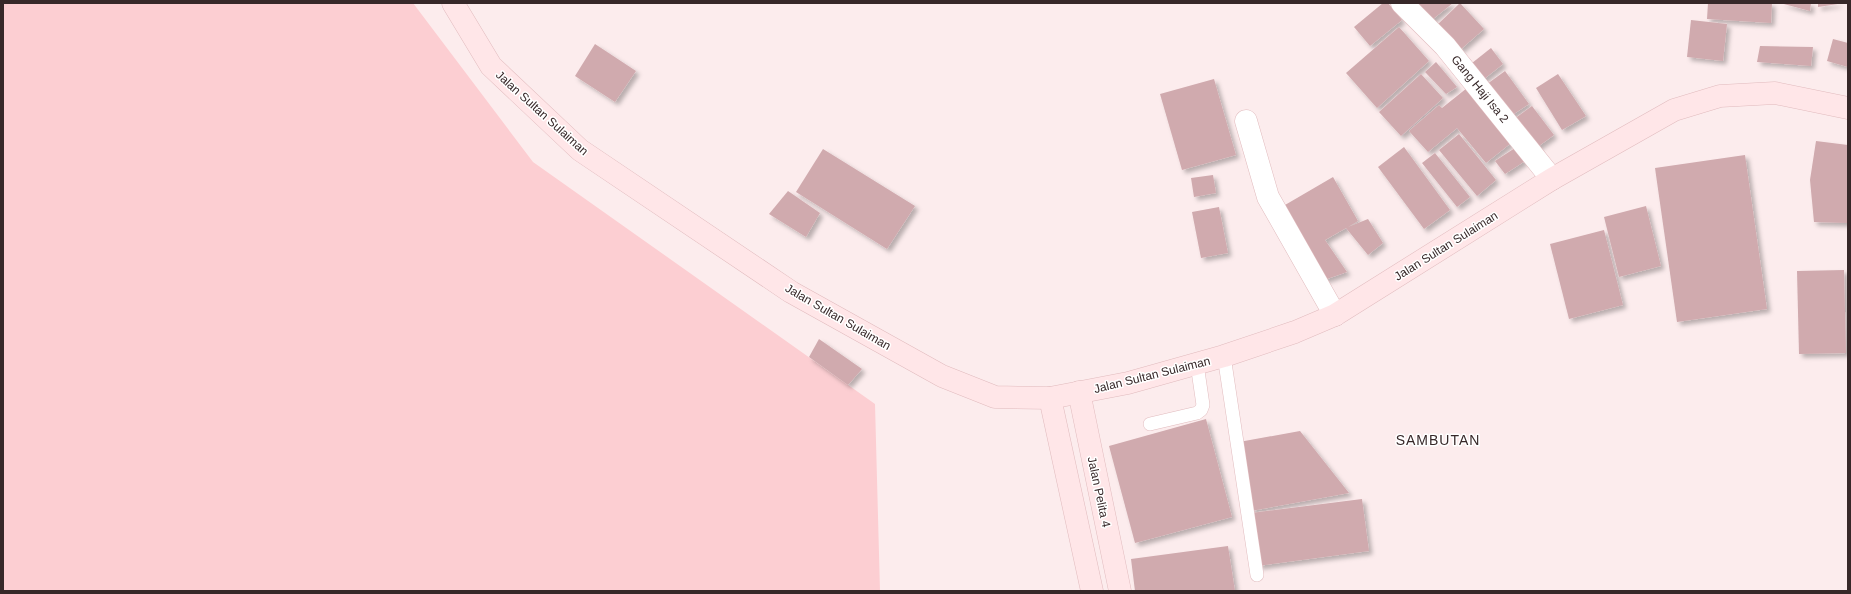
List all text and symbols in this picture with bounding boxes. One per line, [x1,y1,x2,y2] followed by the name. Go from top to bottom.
[1449,52,1512,126] street label: Gang Haji Isa 2
[493,68,591,158] street label: Jalan Sultan Sulaiman
[1392,208,1500,284] street label: Jalan Sultan Sulaiman
[783,281,893,353] street label: Jalan Sultan Sulaiman
[1092,354,1212,396] street label: Jalan Sultan Sulaiman
[1396,432,1480,448] district label: SAMBUTAN
[1085,455,1113,529] street label: Jalan Pelita 4

